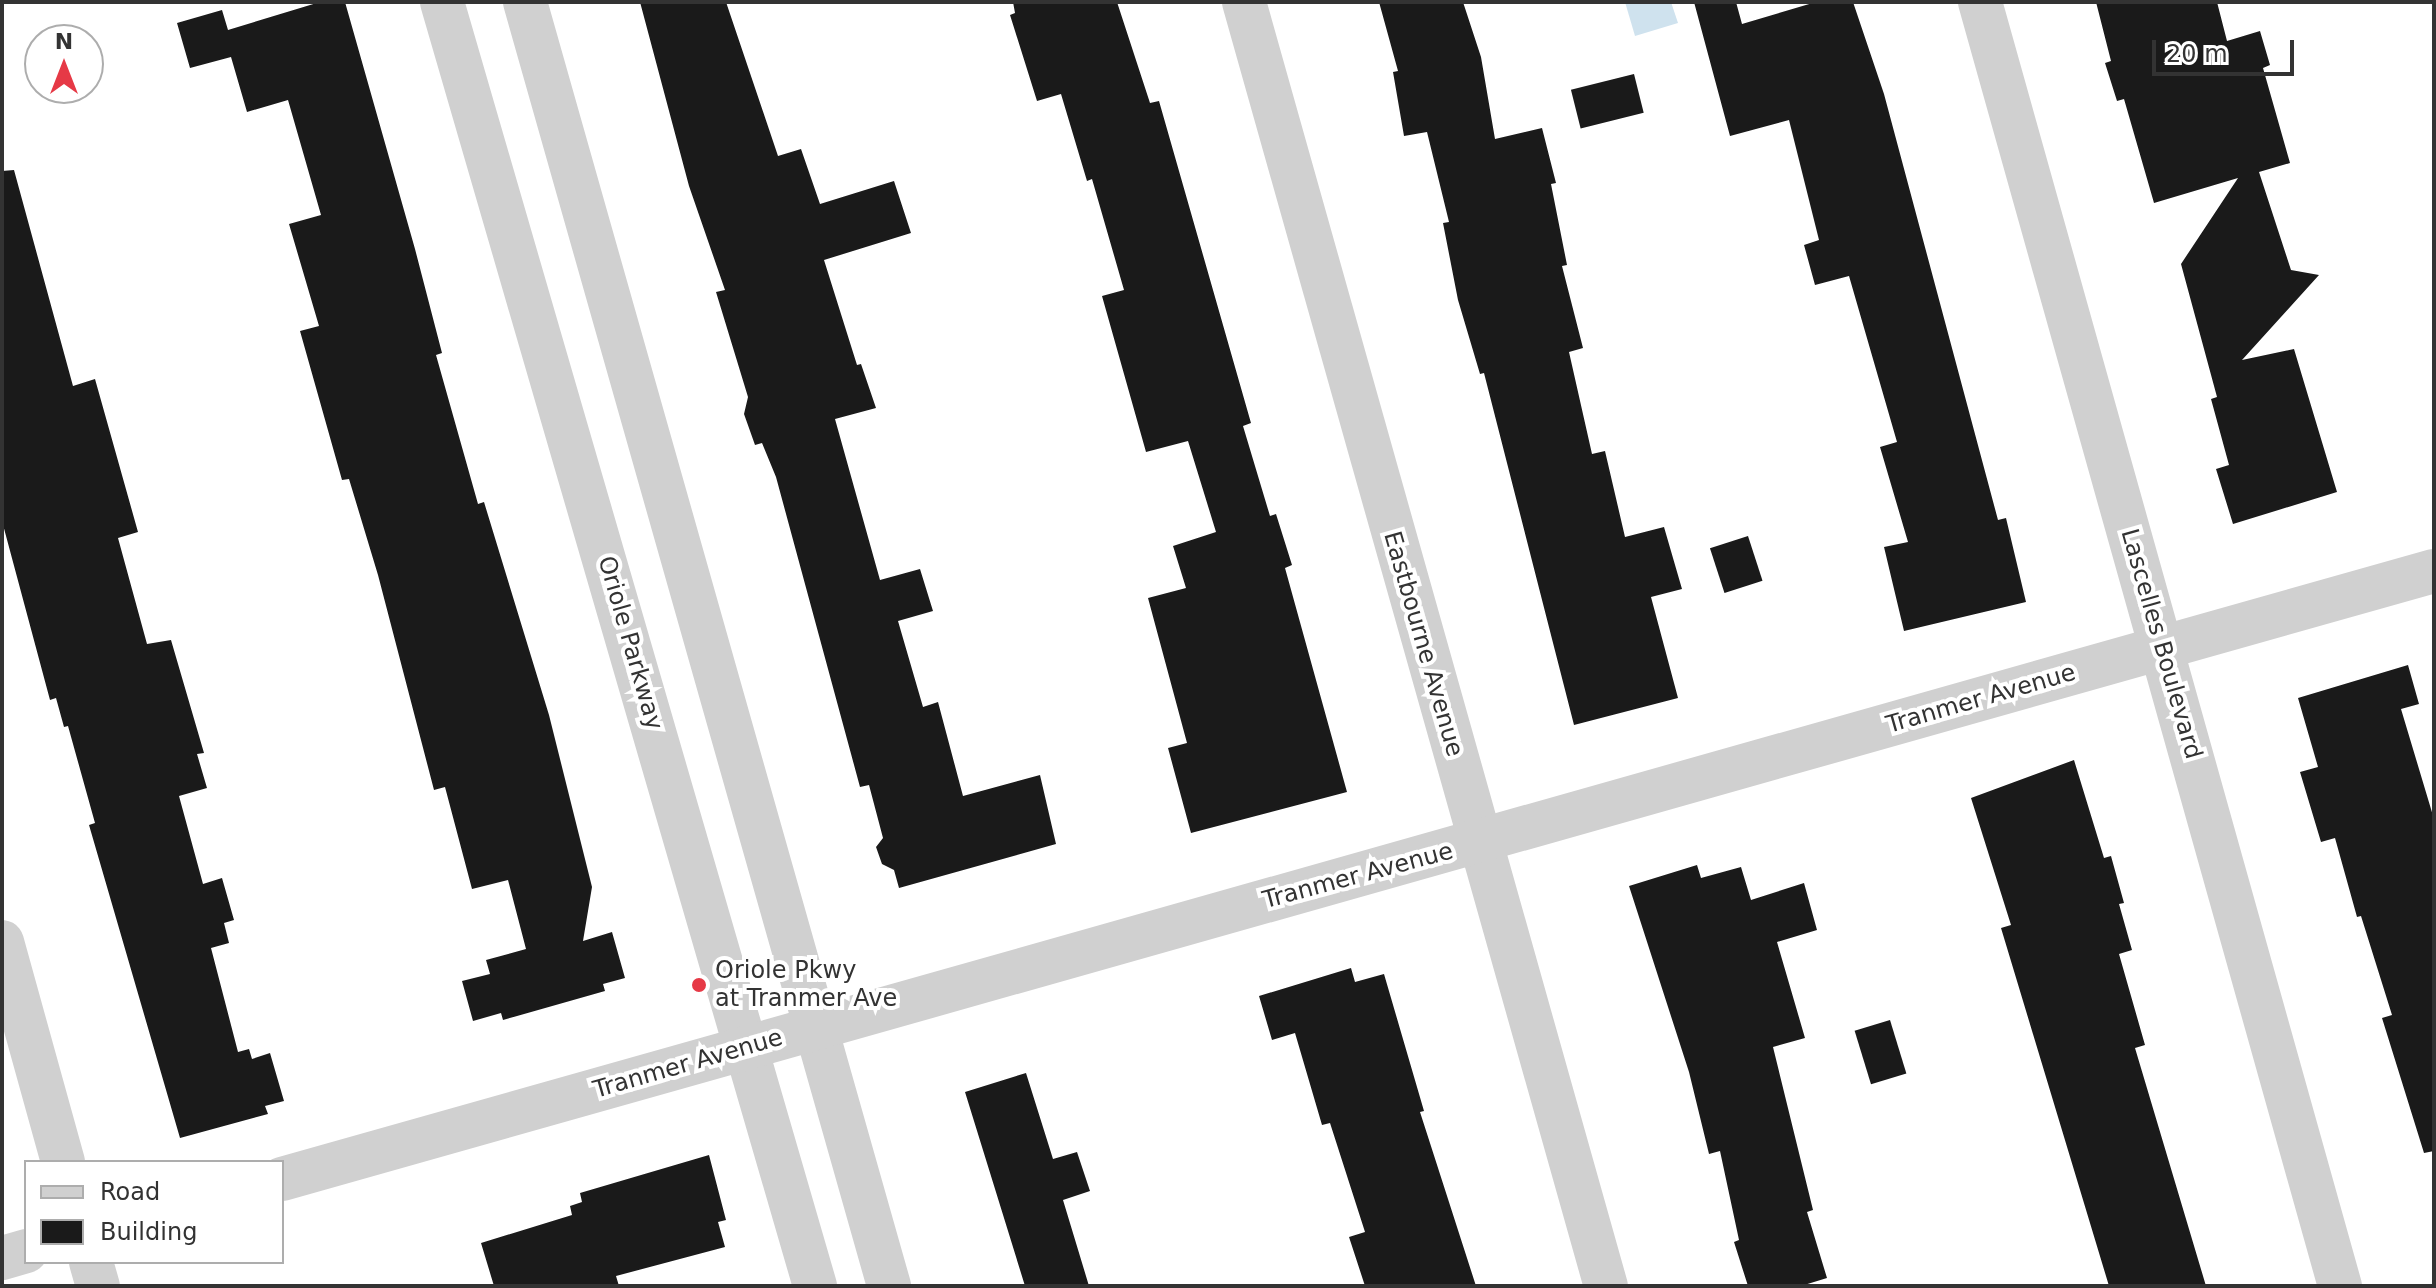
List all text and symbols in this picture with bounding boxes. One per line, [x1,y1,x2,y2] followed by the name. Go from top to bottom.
[24,24,104,104] north arrow
[2156,24,2298,74] scale bar
[55,29,73,54] text: N
[2166,40,2228,68] text: 20 m
[2114,526,2208,762] street label: Lascelles Boulevard
[1377,528,1469,760] street label: Eastbourne Avenue
[591,553,669,733] street label: Oriole Parkway
[1883,658,2079,740] street label: Tranmer Avenue
[1260,837,1456,915] street label: Tranmer Avenue
[715,957,897,1013] place label: Oriole Pkwy at Tranmer Ave
[690,976,708,994] marker: Oriole Pkwy at Tranmer Ave
[590,1023,786,1105] street label: Tranmer Avenue
[24,1160,284,1264] legend
[100,1178,160,1206] text: Road
[100,1218,197,1246] text: Building

